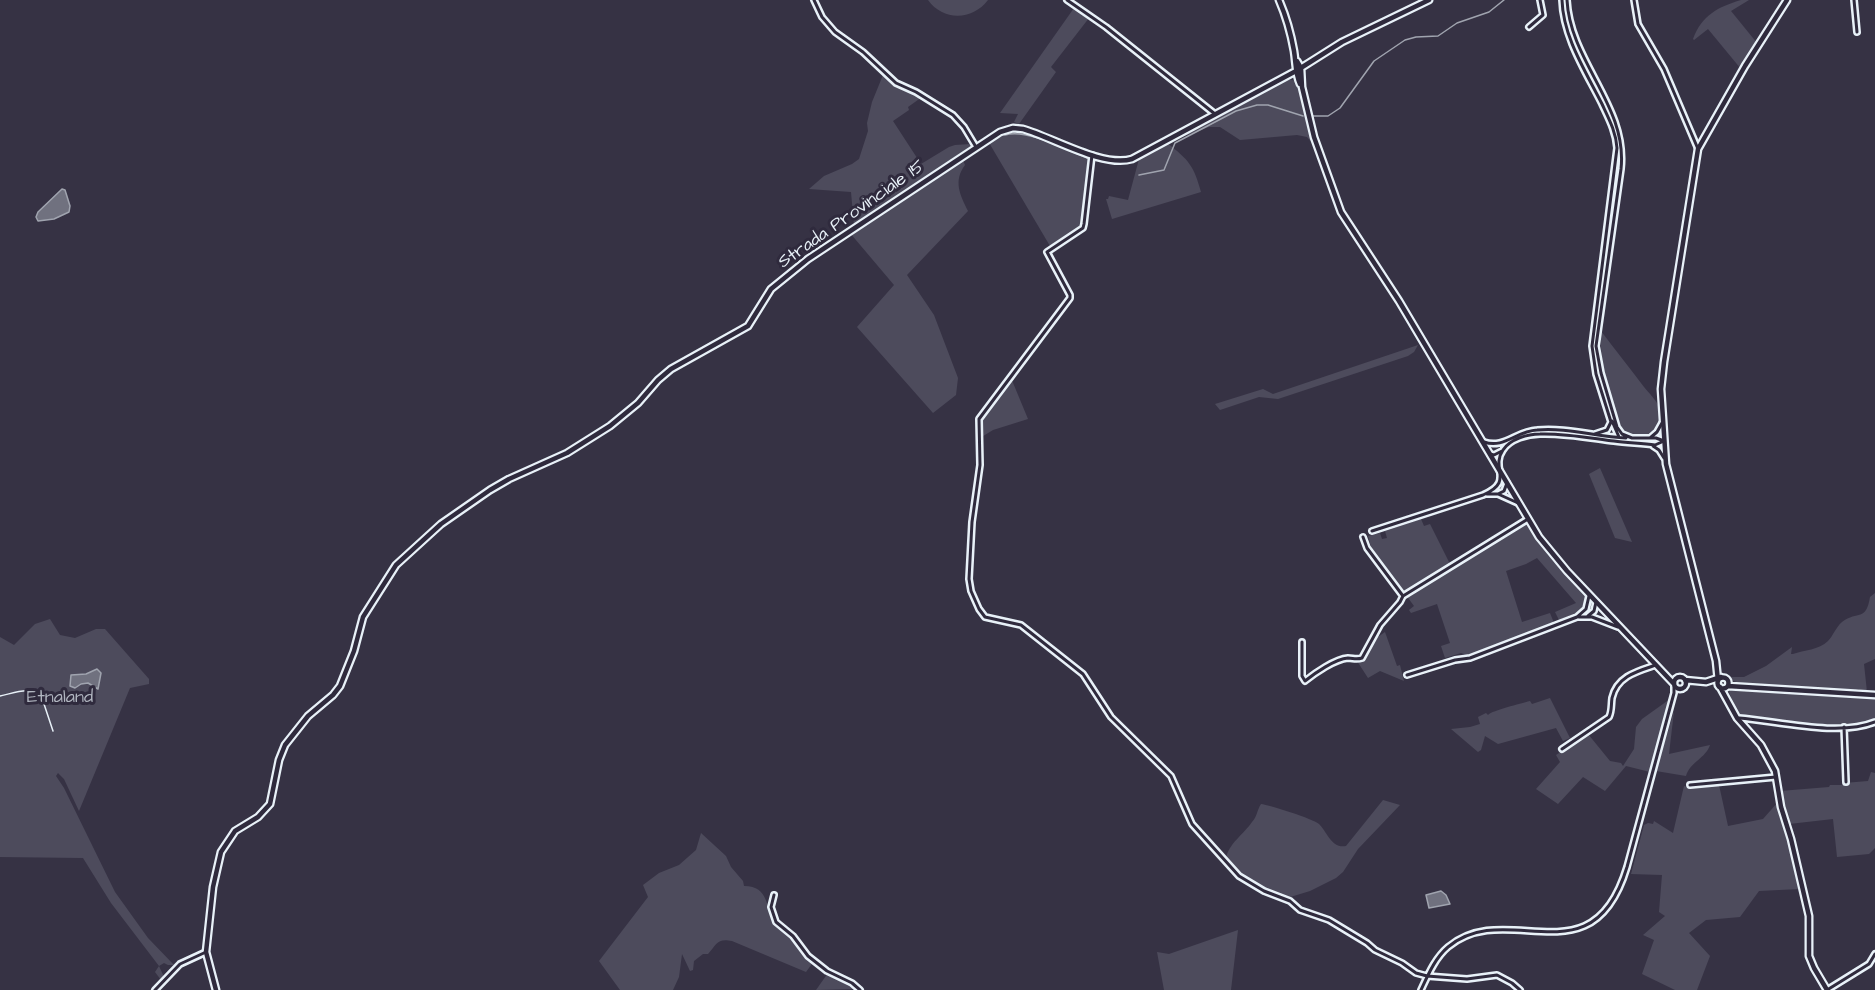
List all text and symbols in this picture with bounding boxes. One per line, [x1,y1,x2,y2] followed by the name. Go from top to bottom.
[774,156,930,274] street label: Strada Provinciale 15
[27,687,93,709] park label: Etnaland

